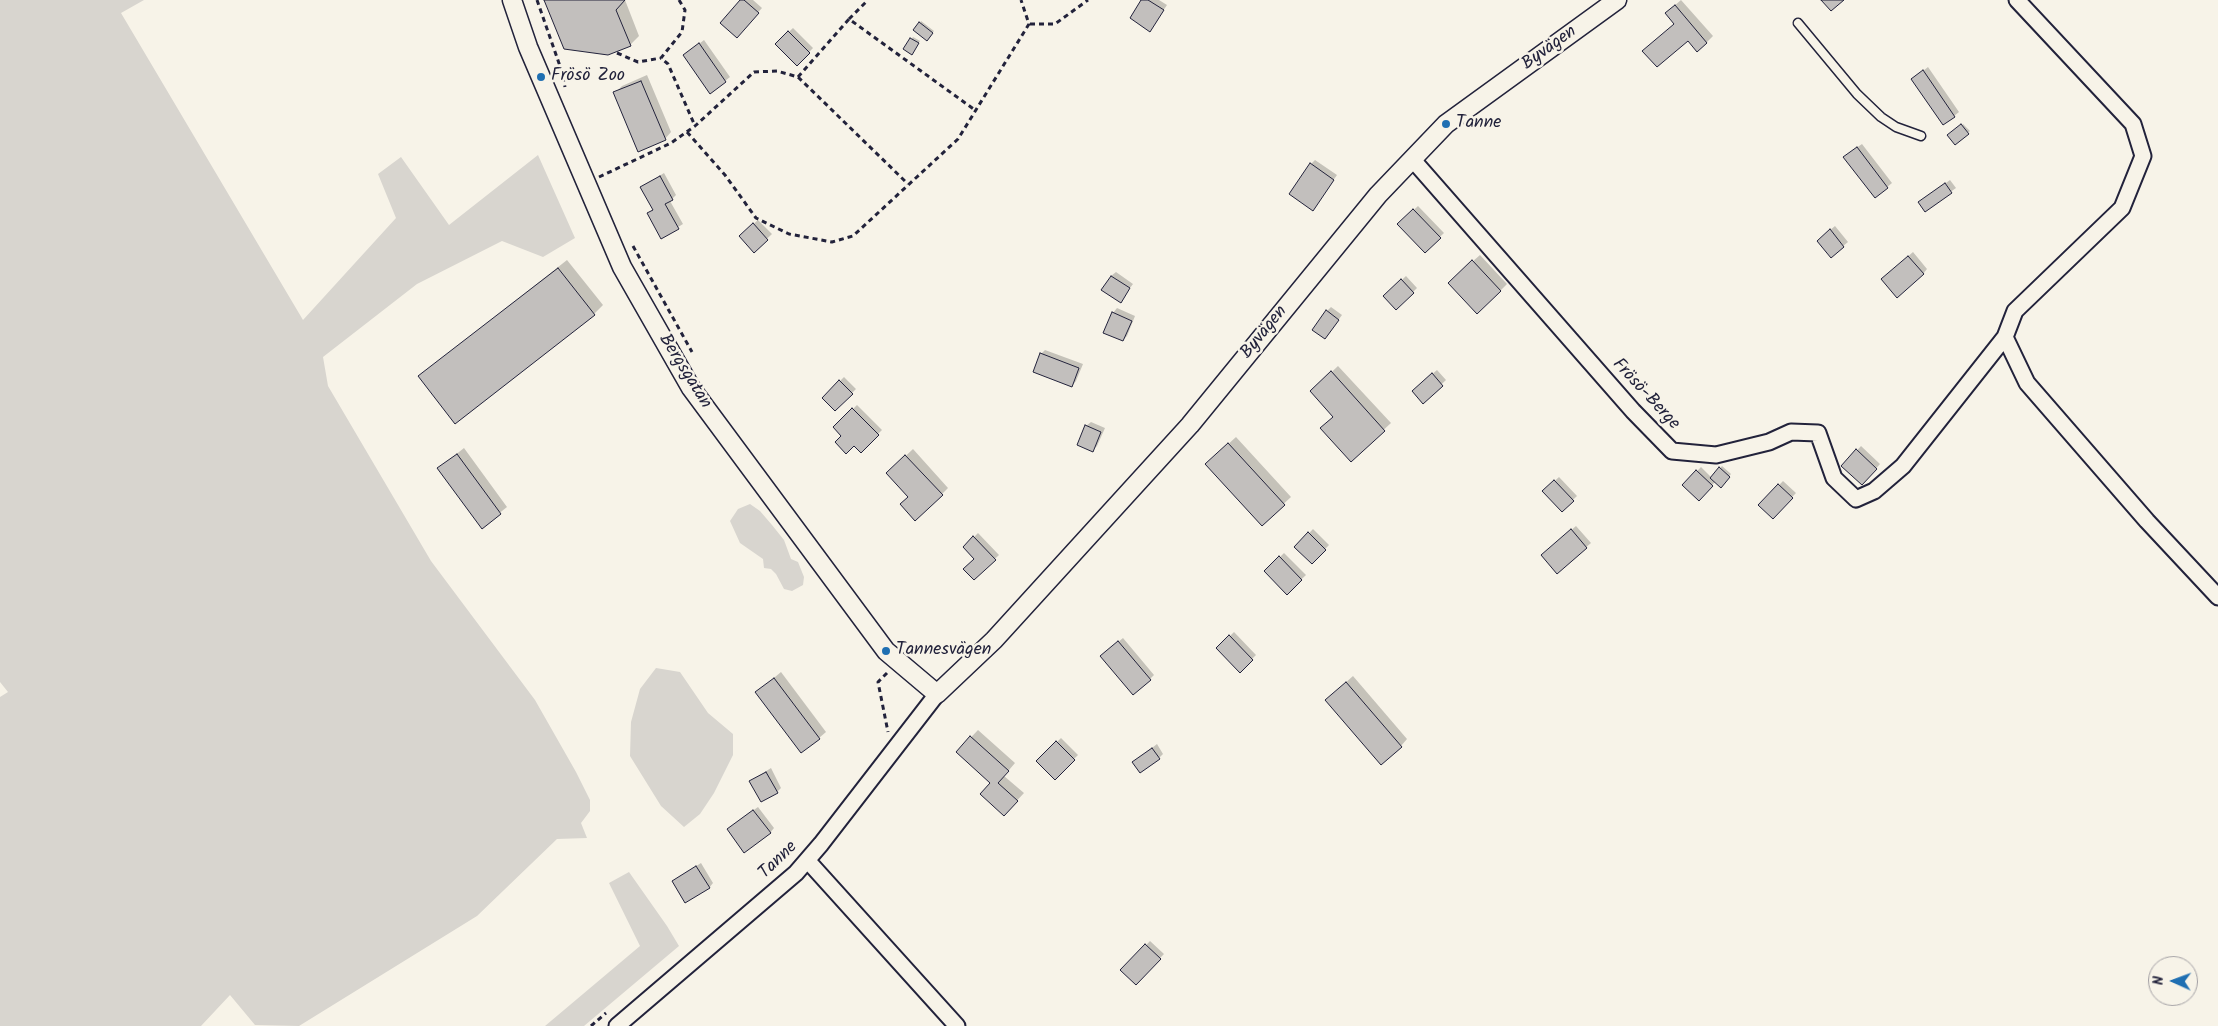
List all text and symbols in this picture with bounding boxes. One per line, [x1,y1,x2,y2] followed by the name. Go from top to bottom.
[1518,22,1582,76] street label: Byvägen
[551,66,625,88] place label: Frösö Zoo
[535,71,547,83] marker: Frösö Zoo
[1456,113,1501,135] place label: Tanne
[1440,118,1452,130] marker: Tanne
[1237,302,1293,364] street label: Byvägen
[653,331,715,413] street label: Bergsgatan
[1606,355,1684,435] street label: Frösö-Berge
[896,640,991,662] place label: Tannesvägen
[880,645,892,657] marker: Tannesvägen
[755,837,803,885] street label: Tanne
[2148,956,2198,1006] north arrow
[2148,976,2170,985] text: N

